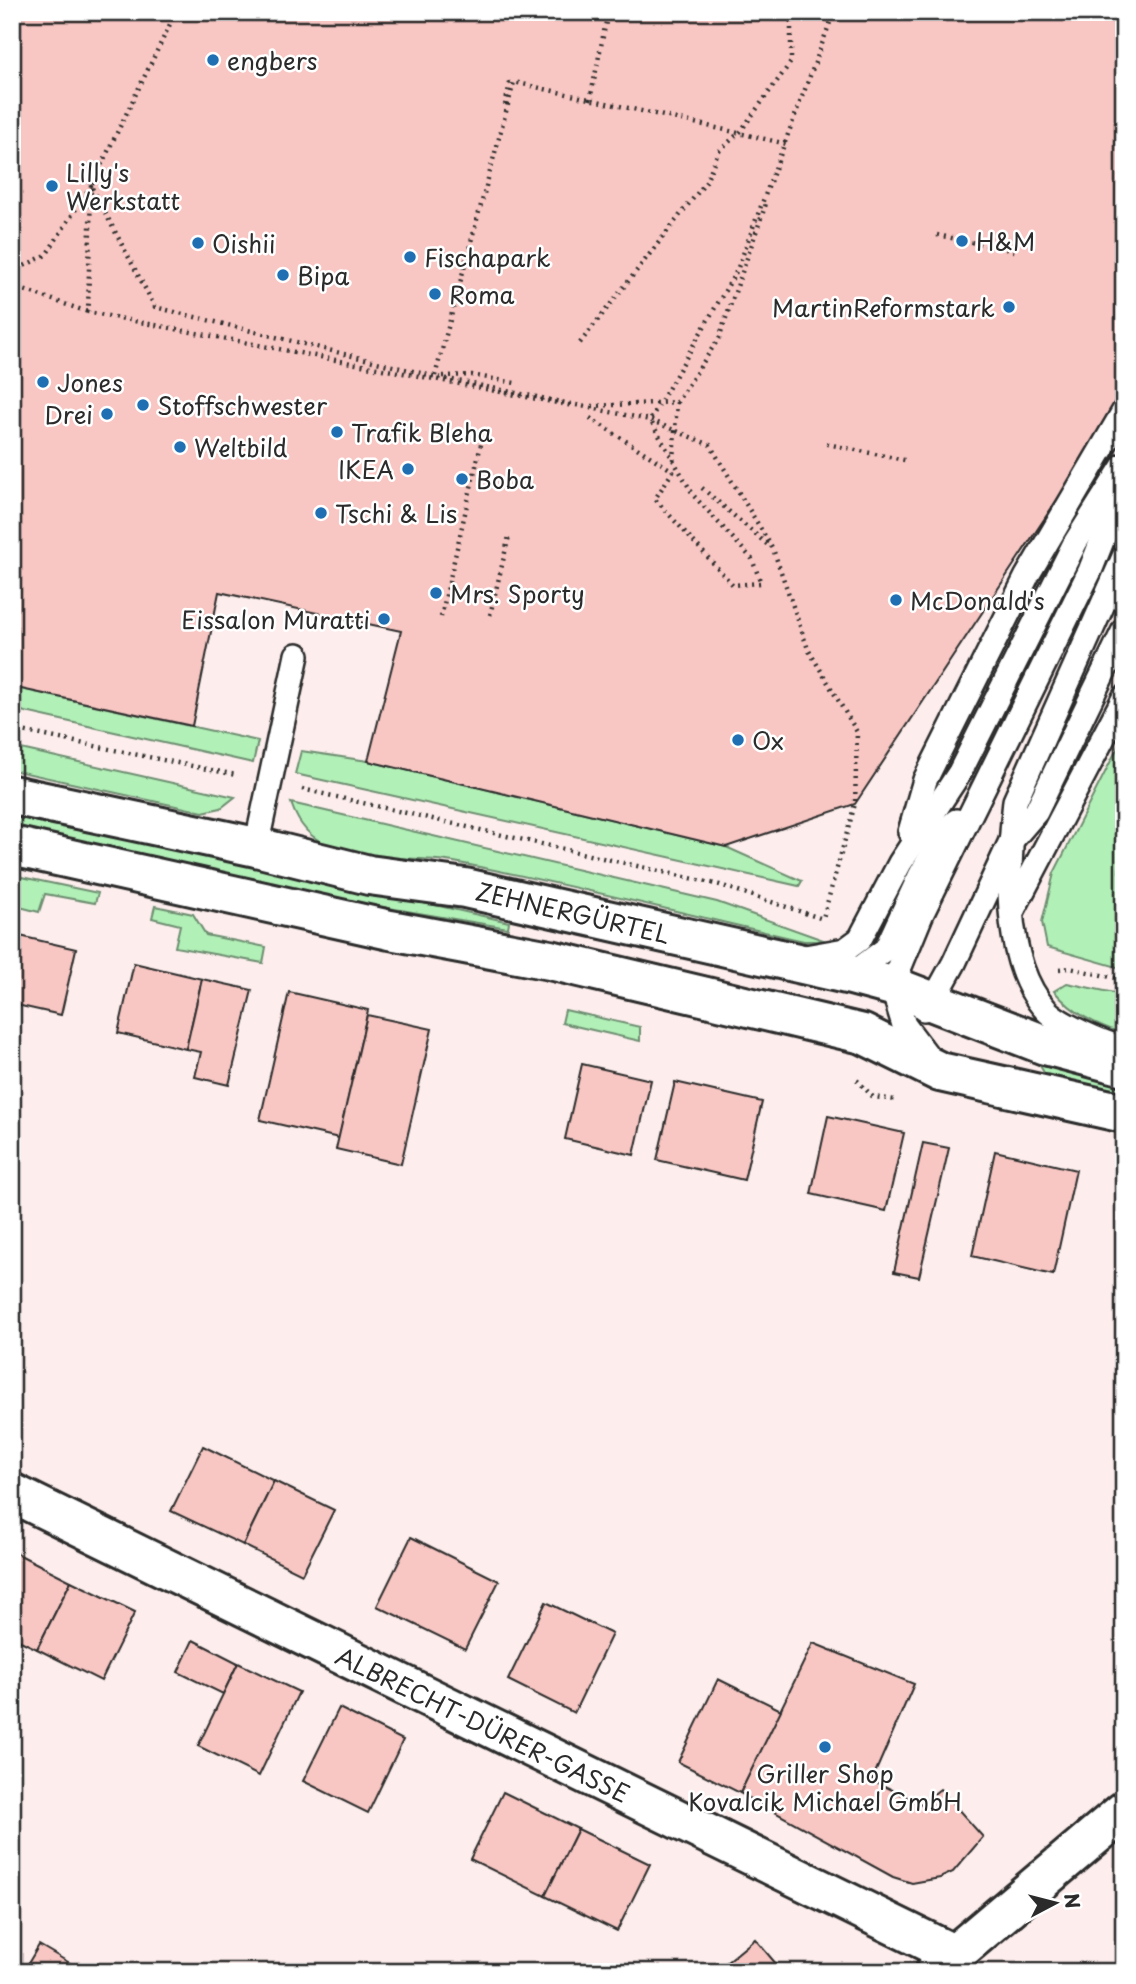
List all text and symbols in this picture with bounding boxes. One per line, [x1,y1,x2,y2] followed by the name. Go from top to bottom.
[227,42,318,78] place label: engbers
[205,52,221,68] marker: engbers
[66,154,180,218] place label: Lilly's Werkstatt
[44,178,60,194] marker: Lilly's Werkstatt
[976,223,1035,259] place label: H&M
[212,225,276,261] place label: Oishii
[954,233,970,249] marker: H&M
[190,235,206,251] marker: Oishii
[424,239,551,275] place label: Fischapark
[402,249,418,265] marker: Fischapark
[297,257,349,293] place label: Bipa
[275,267,291,283] marker: Bipa
[449,276,515,312] place label: Roma
[427,286,443,302] marker: Roma
[772,289,995,325] place label: MartinReformstark
[1001,299,1017,315] marker: MartinReformstark
[57,364,123,400] place label: Jones
[35,374,51,390] marker: Jones
[157,387,328,423] place label: Stoffschwester
[45,396,93,432] place label: Drei
[135,397,151,413] marker: Stoffschwester
[99,406,115,422] marker: Drei
[351,414,493,450] place label: Trafik Bleha
[329,424,345,440] marker: Trafik Bleha
[194,429,288,465] place label: Weltbild
[172,439,188,455] marker: Weltbild
[338,451,394,487] place label: IKEA
[400,461,416,477] marker: IKEA
[476,461,534,497] place label: Boba
[454,471,470,487] marker: Boba
[335,495,457,531] place label: Tschi & Lis
[313,505,329,521] marker: Tschi & Lis
[450,575,585,611] place label: Mrs. Sporty
[910,582,1045,618] place label: McDonald's
[428,585,444,601] marker: Mrs. Sporty
[888,592,904,608] marker: McDonald's
[181,601,370,637] place label: Eissalon Muratti
[376,611,392,627] marker: Eissalon Muratti
[752,722,784,758] place label: Ox
[730,732,746,748] marker: Ox
[473,872,673,952] street label: ZEHNERGÜRTEL
[330,1637,636,1811] street label: ALBRECHT-DÜRER-GASSE
[817,1739,833,1755] marker: Griller Shop Kovalcik Michael GmbH
[688,1755,962,1819] place label: Griller Shop Kovalcik Michael GmbH
[1020,1868,1090,1938] north arrow
[1058,1892,1088,1910] text: N

